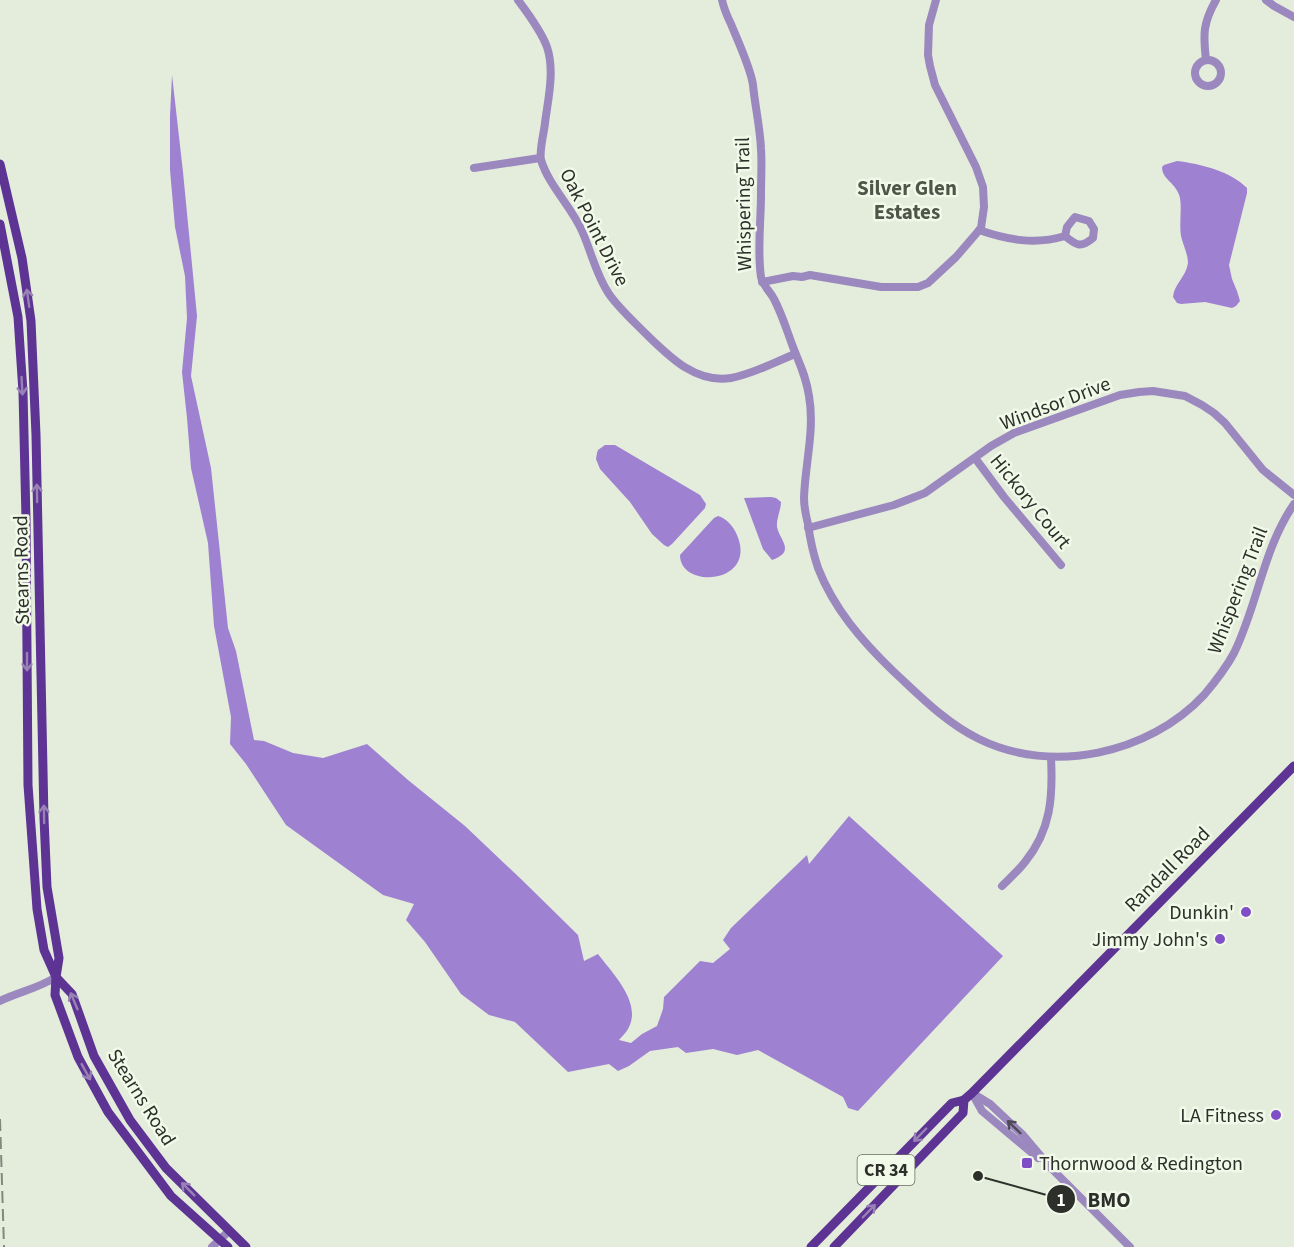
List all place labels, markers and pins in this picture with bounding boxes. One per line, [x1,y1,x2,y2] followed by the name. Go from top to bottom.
[1169,899,1234,927] place label: Dunkin'
[1239,905,1253,919] marker: Dunkin'
[1092,926,1208,954] place label: Jimmy John's
[1213,932,1227,946] marker: Jimmy John's
[1180,1102,1264,1130] place label: LA Fitness
[1269,1108,1283,1122] marker: LA Fitness
[1039,1150,1243,1178] place label: Thornwood & Redington
[1020,1156,1034,1170] marker: Thornwood & Redington
[1046,1180,1143,1219] callout: BMO

